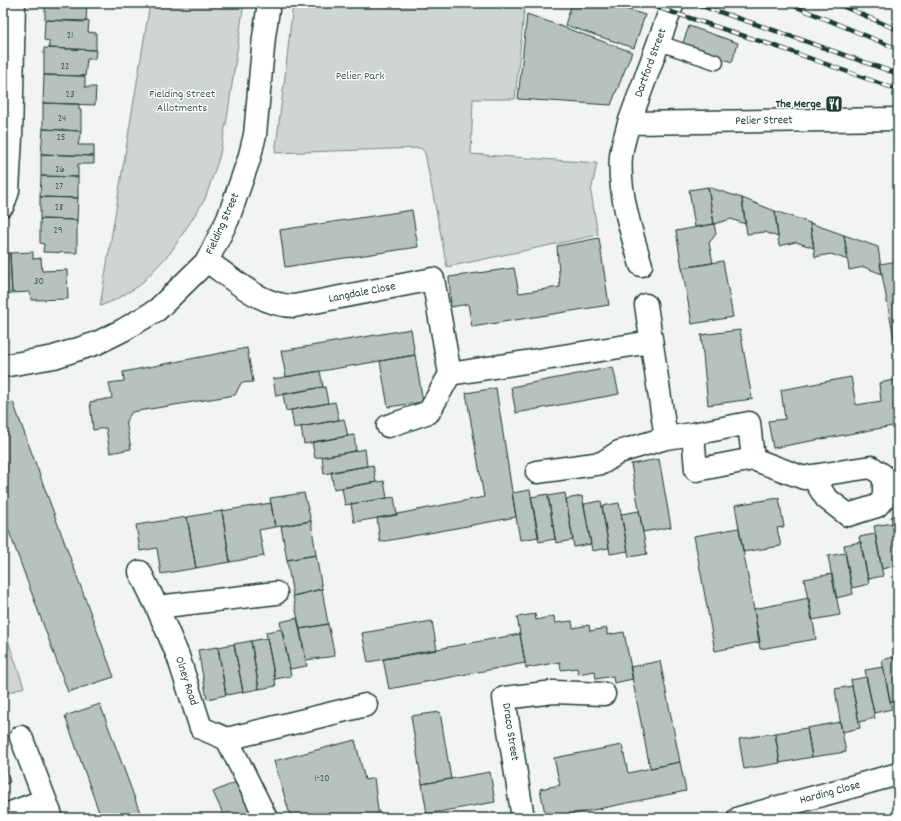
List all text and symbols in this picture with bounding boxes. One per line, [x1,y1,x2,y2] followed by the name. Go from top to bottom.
[631,26,672,100] street label: Dartford Street
[67,29,73,43] house number: 21
[61,60,69,74] house number: 22
[336,68,384,85] park label: Pelier Park
[149,86,216,117] park label: Fielding Street Allotments
[66,88,74,102] house number: 23
[824,94,844,114] restaurant icon: The Merge
[775,96,822,113] place label: The Merge
[58,112,66,126] house number: 24
[735,112,793,130] street label: Pelier Street
[57,131,66,145] house number: 25
[55,163,65,177] house number: 26
[55,180,63,194] house number: 27
[202,190,244,258] street label: Fielding Street
[55,201,63,215] house number: 28
[54,224,62,238] house number: 29
[34,275,44,289] house number: 30
[327,278,397,308] street label: Langdale Close
[170,654,202,708] street label: Olney Road
[497,702,523,763] street label: Draco Street
[314,772,330,786] house number: 1-20
[798,777,862,809] street label: Harding Close

